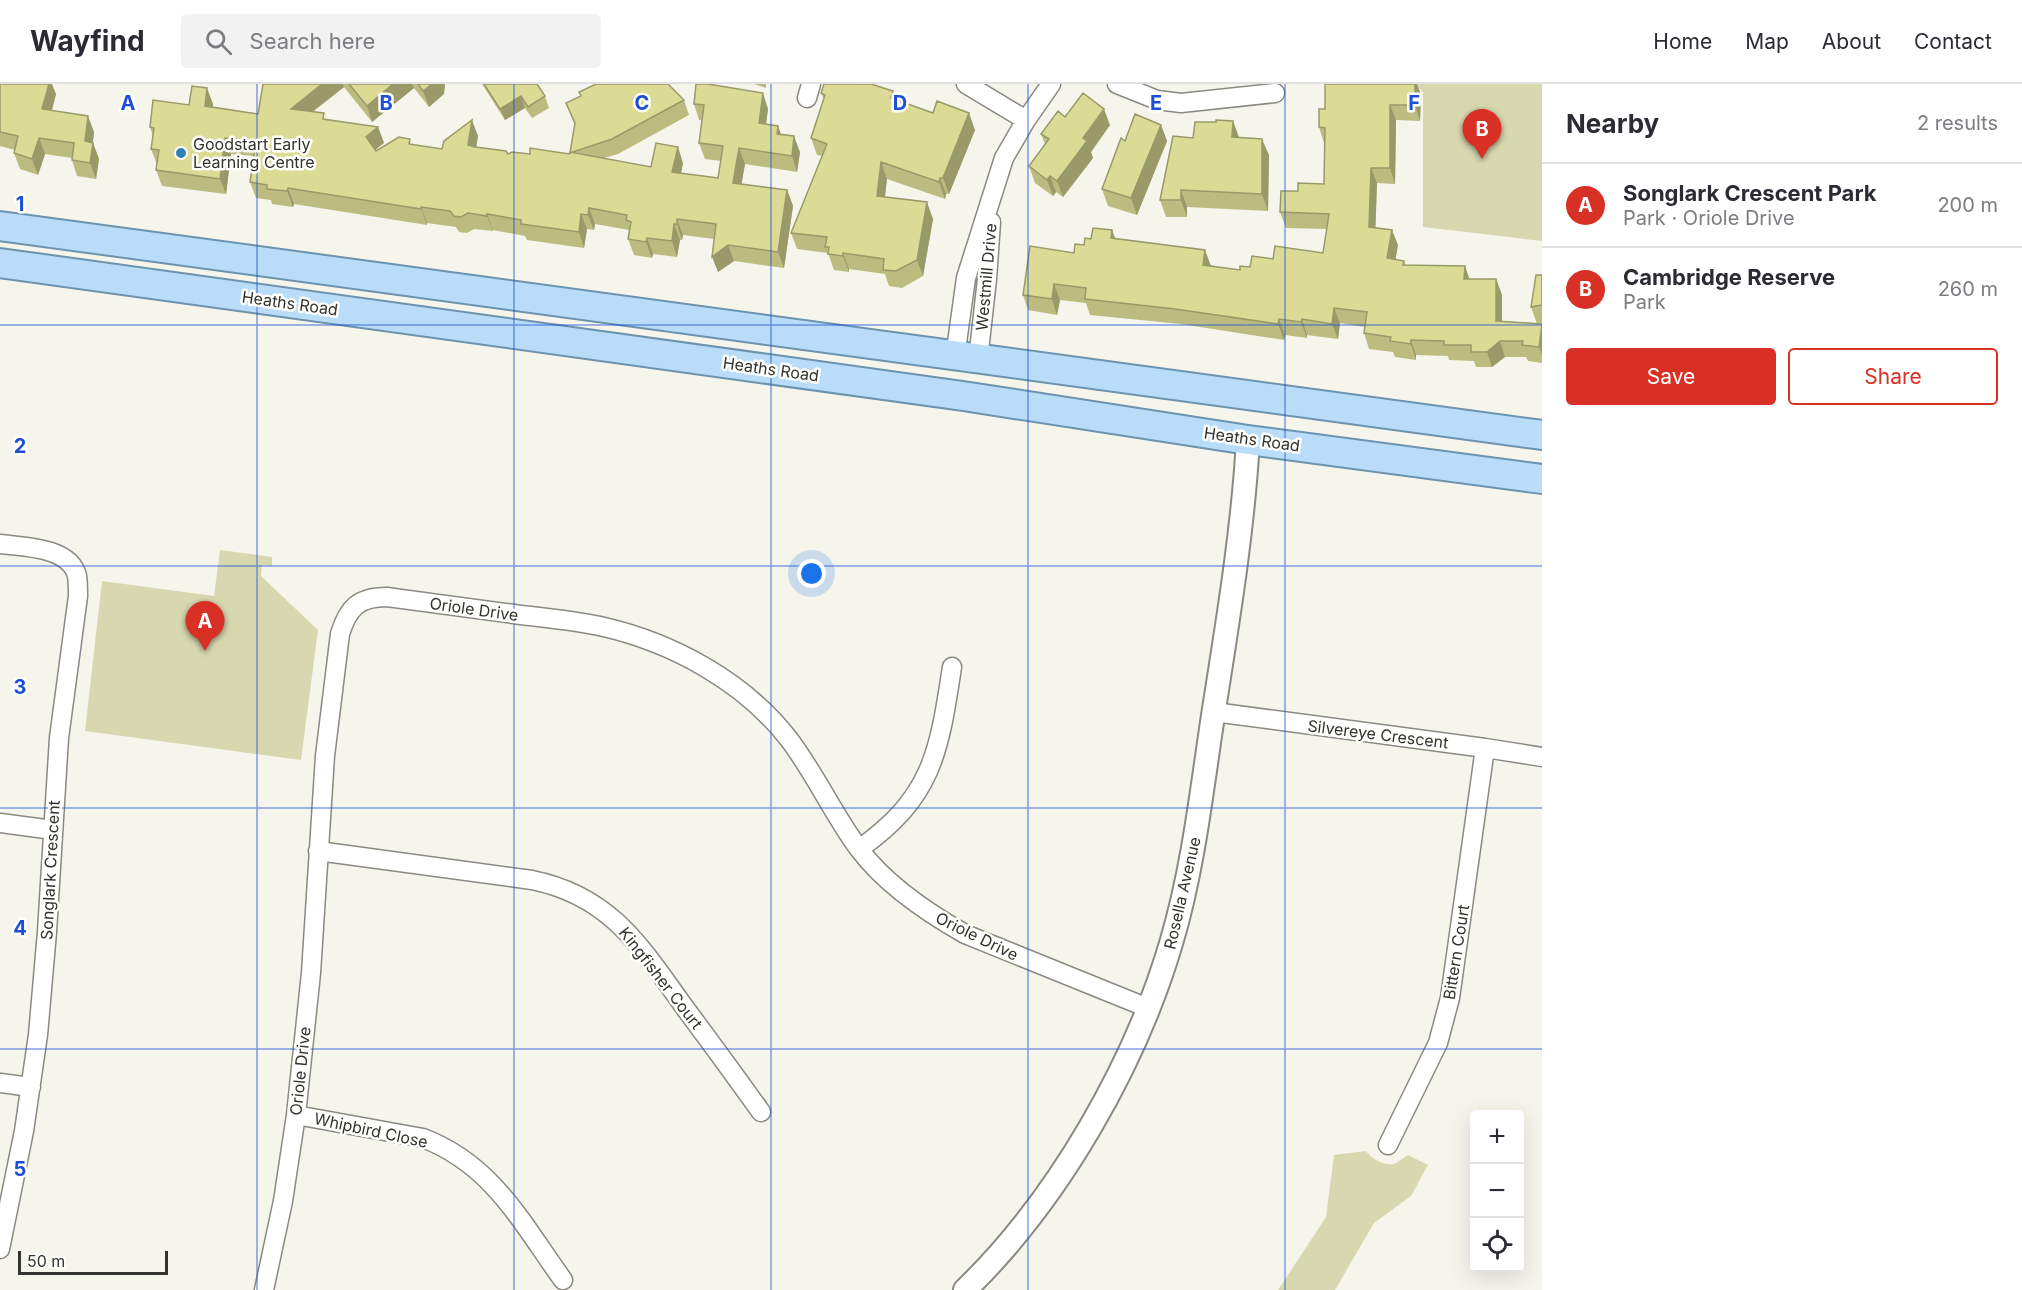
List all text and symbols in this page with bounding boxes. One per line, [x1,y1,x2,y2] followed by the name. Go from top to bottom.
[181,14,601,68] search box
[30,24,145,58] text: Wayfind
[202,25,235,58] icon: search
[250,28,375,54] text: Search here
[1653,29,1712,54] text: Home
[1745,29,1789,54] text: Map
[1822,29,1881,54] text: About
[1914,29,1992,54] text: Contact
[121,91,136,115] text: A
[379,91,393,115] text: B
[635,91,649,115] text: C
[893,91,907,115] text: D
[1150,91,1162,115] text: E
[1408,91,1420,115] text: F
[1566,108,1659,139] text: Nearby
[1462,110,1502,159] pin: B
[1917,111,1998,135] text: 2 results
[193,134,315,172] place label: Goodstart Early Learning Centre
[174,146,188,160] marker: Goodstart Early Learning Centre
[1623,180,1876,206] text: Songlark Crescent Park
[16,192,24,216] text: 1
[1578,193,1593,217] text: A
[1937,193,1998,217] text: 200 m
[1623,206,1795,230] text: Park · Oriole Drive
[971,222,1001,332] street label: Westmill Drive
[1623,264,1835,290] text: Cambridge Reserve
[1579,277,1592,301] text: B
[1938,277,1998,301] text: 260 m
[241,286,339,320] street label: Heaths Road
[1623,290,1666,314] text: Park
[1566,348,1776,405] button: Save
[1788,348,1998,405] button: Share
[722,352,820,386] street label: Heaths Road
[1203,422,1301,456] street label: Heaths Road
[14,434,26,458] text: 2
[797,559,826,588] your location
[428,593,520,625] street label: Oriole Drive
[186,602,224,651] pin: A
[14,675,26,699] text: 3
[1306,715,1450,753] street label: Silvereye Crescent
[36,800,64,940] street label: Songlark Crescent
[1159,835,1205,951] street label: Rosella Avenue
[1439,903,1473,1001] street label: Bittern Court
[932,907,1022,965] street label: Oriole Drive
[13,916,27,940] text: 4
[615,923,707,1033] street label: Kingfisher Court
[285,1026,315,1116] street label: Oriole Drive
[312,1108,430,1152] street label: Whipbird Close
[1470,1110,1524,1272] map controls
[1470,1110,1524,1164] button: +
[14,1157,26,1181] text: 5
[1470,1164,1524,1218] button: −
[1470,1218,1524,1272] button: locate
[18,1248,168,1276] scale bar
[27,1251,65,1271] text: 50 m

